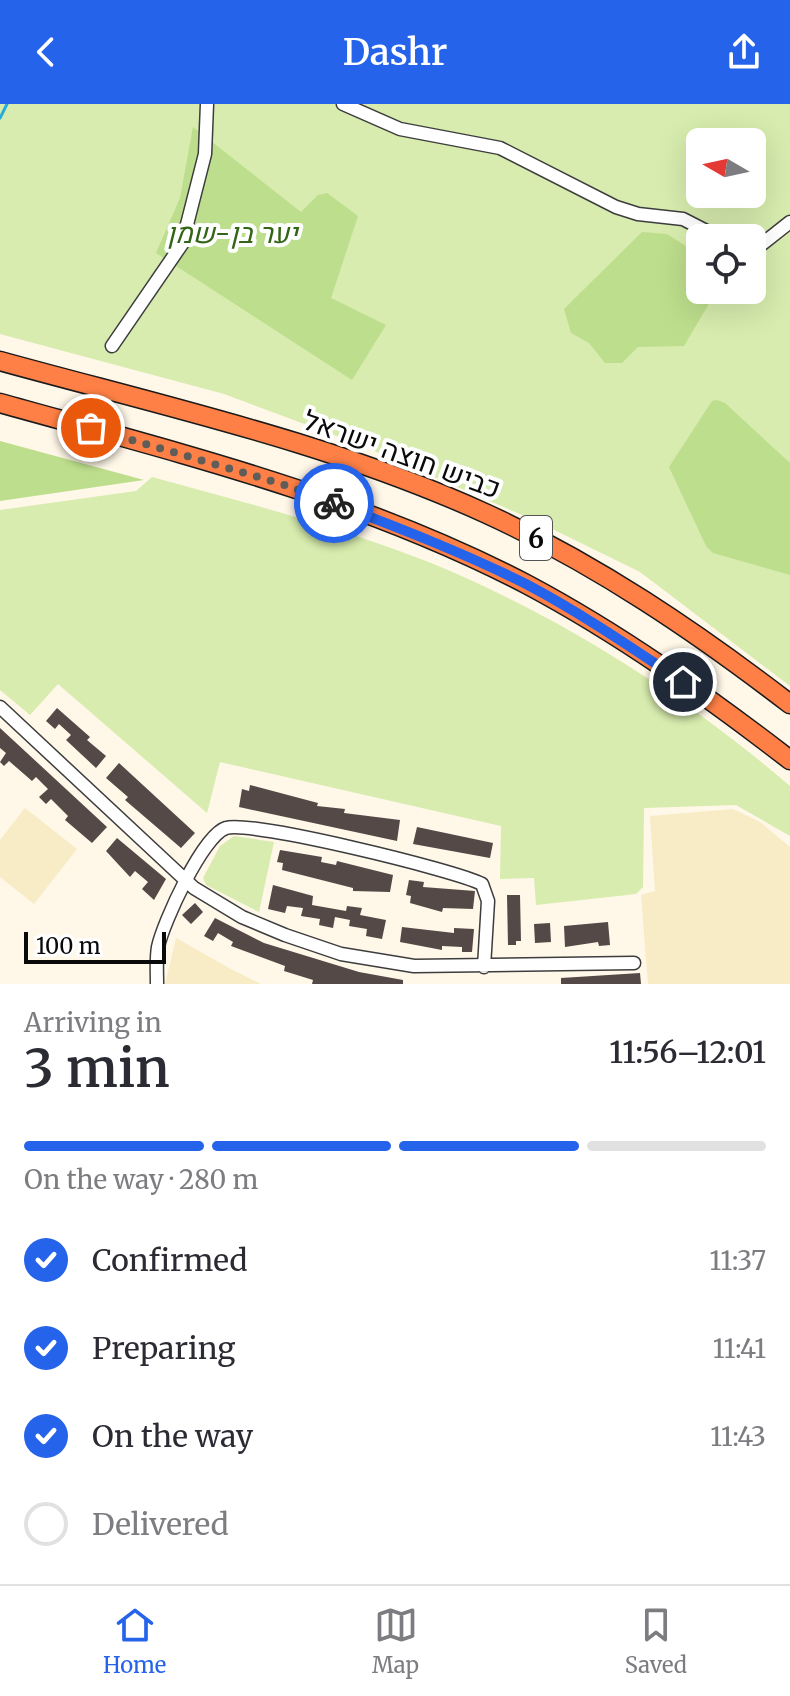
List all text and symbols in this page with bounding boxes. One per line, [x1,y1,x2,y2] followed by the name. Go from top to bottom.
[24,30,68,74] icon: back
[343,30,447,75] text: Dashr
[722,30,766,74] icon: share
[686,128,766,208] north arrow
[686,128,766,304] map controls
[167,215,300,251] park label: יער בן-שמן
[686,224,766,304] button: locate
[57,394,125,462] pin
[298,402,506,506] street label: כביש חוצה ישראל
[69,406,113,450] icon: bag
[294,463,374,543] courier
[312,481,356,525] icon: bike
[520,516,552,560] road number: 6
[649,648,717,716] pin
[661,660,705,704] icon: home
[24,928,166,964] scale bar
[36,932,101,960] text: 100 m
[24,1006,162,1039] text: Arriving in
[609,1033,766,1071] text: 11:56–12:01
[24,1036,170,1101] text: 3 min
[24,1163,258,1196] text: On the way · 280 m
[24,1238,68,1282] icon: check
[92,1241,247,1279] text: Confirmed
[710,1244,766,1277] text: 11:37
[24,1326,68,1370] icon: check
[92,1329,235,1367] text: Preparing
[713,1332,766,1365] text: 11:41
[24,1414,68,1458] icon: check
[92,1417,253,1455] text: On the way
[710,1420,766,1453] text: 11:43
[92,1505,229,1543] text: Delivered
[103,1603,166,1679] tab: Home
[372,1603,419,1679] tab: Map
[625,1603,687,1679] tab: Saved

